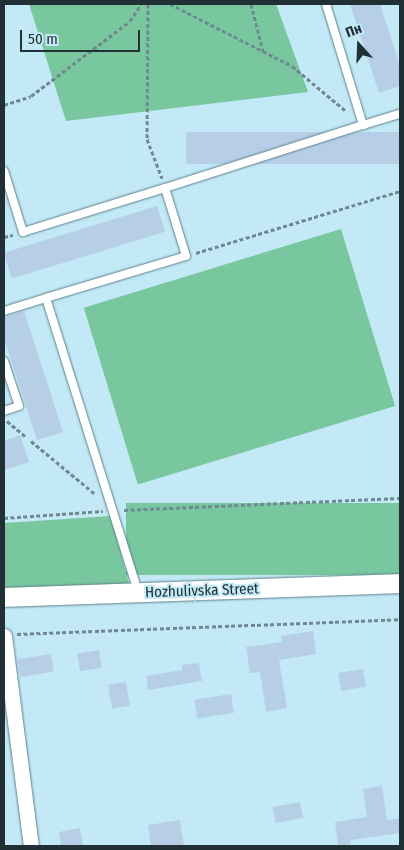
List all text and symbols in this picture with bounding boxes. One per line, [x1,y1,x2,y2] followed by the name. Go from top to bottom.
[22,20,142,52] scale bar
[334,20,384,70] north arrow
[343,20,364,41] text: Пн
[28,30,58,48] text: 50 m
[145,580,259,602] street label: Hozhulivska Street

